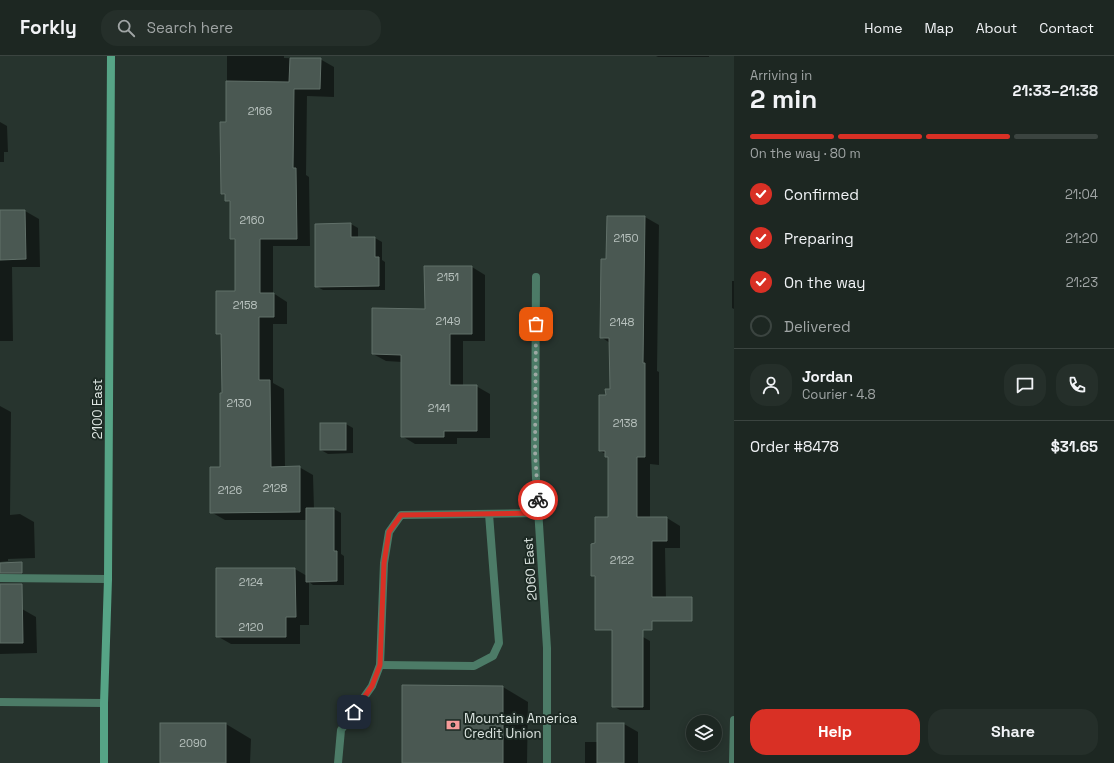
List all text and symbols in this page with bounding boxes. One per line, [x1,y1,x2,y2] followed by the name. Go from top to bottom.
[101,10,381,46] search box
[20,15,77,40] text: Forkly
[115,17,137,39] icon: search
[147,18,233,37] text: Search here
[864,19,902,37] text: Home
[924,19,954,37] text: Map
[976,19,1017,37] text: About
[1039,19,1094,37] text: Contact
[750,67,812,84] text: Arriving in
[1013,81,1098,100] text: 21:33–21:38
[750,82,817,116] text: 2 min
[248,104,273,118] house number: 2166
[750,145,861,162] text: On the way · 80 m
[750,183,772,205] icon: check
[784,185,859,204] text: Confirmed
[1065,186,1098,203] text: 21:04
[239,213,265,227] house number: 2160
[750,227,772,249] icon: check
[784,229,854,248] text: Preparing
[1065,230,1098,247] text: 21:20
[614,231,638,245] house number: 2150
[437,270,459,284] house number: 2151
[750,271,772,293] icon: check
[784,273,865,292] text: On the way
[1066,274,1098,291] text: 21:23
[233,298,257,312] house number: 2158
[519,307,553,341] pin
[525,313,547,335] icon: bag
[436,314,461,328] house number: 2149
[610,315,635,329] house number: 2148
[784,317,851,336] text: Delivered
[750,364,792,406] button: person
[1004,364,1046,406] button: chat
[1056,364,1098,406] button: phone
[802,367,853,386] text: Jordan
[89,379,106,439] street label: 2100 East
[802,386,876,403] text: Courier · 4.8
[227,396,251,410] house number: 2130
[428,401,450,415] house number: 2141
[613,416,638,430] house number: 2138
[750,437,839,456] text: Order #8478
[1051,437,1098,456] text: $31.65
[518,480,558,520] courier
[263,481,288,495] house number: 2128
[218,483,243,497] house number: 2126
[527,489,549,511] icon: bike
[519,537,541,601] street label: 2060 East
[610,553,635,567] house number: 2122
[239,575,263,589] house number: 2124
[239,620,263,634] house number: 2120
[337,695,371,729] pin
[343,701,365,723] icon: home
[750,709,920,755] button: Help
[928,709,1098,755] button: Share
[464,710,578,742] place label: Mountain America Credit Union
[686,715,722,751] map controls
[686,715,722,751] button: layers
[445,717,461,733] bank icon: Mountain America Credit Union
[179,736,207,750] house number: 2090

